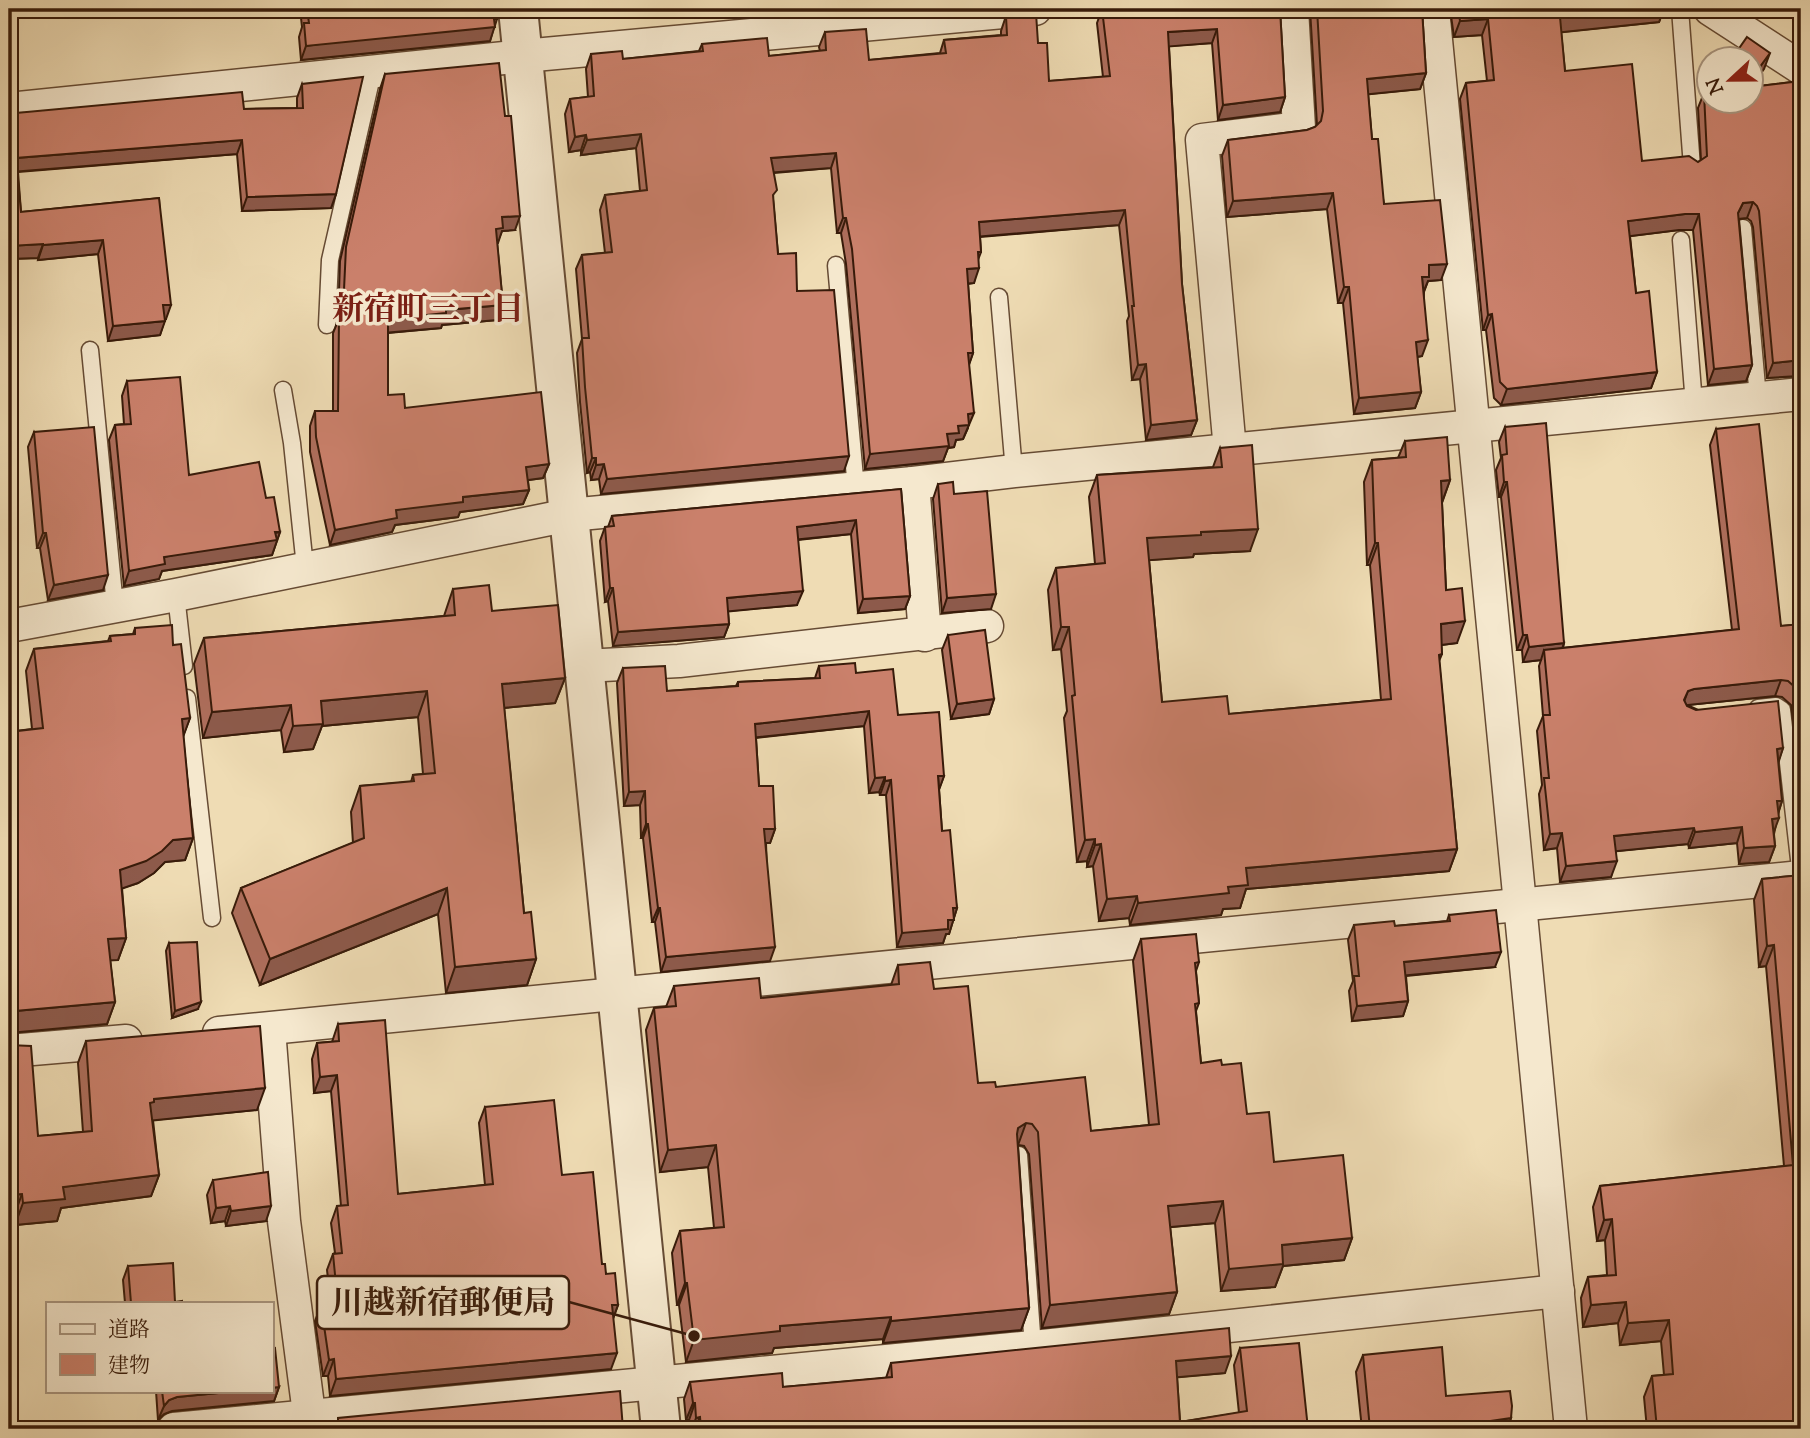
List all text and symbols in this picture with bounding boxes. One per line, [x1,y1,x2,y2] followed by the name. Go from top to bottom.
[1694,46,1764,116] north arrow
[1701,73,1732,98] text: N
[332,288,524,334] district label: 新宿町三丁目
[317,1276,569,1329] callout: 川越新宿郵便局
[331,1282,555,1328] text: 川越新宿郵便局
[46,1302,273,1392] legend
[108,1316,150,1346] text: 道路
[108,1352,150,1382] text: 建物

